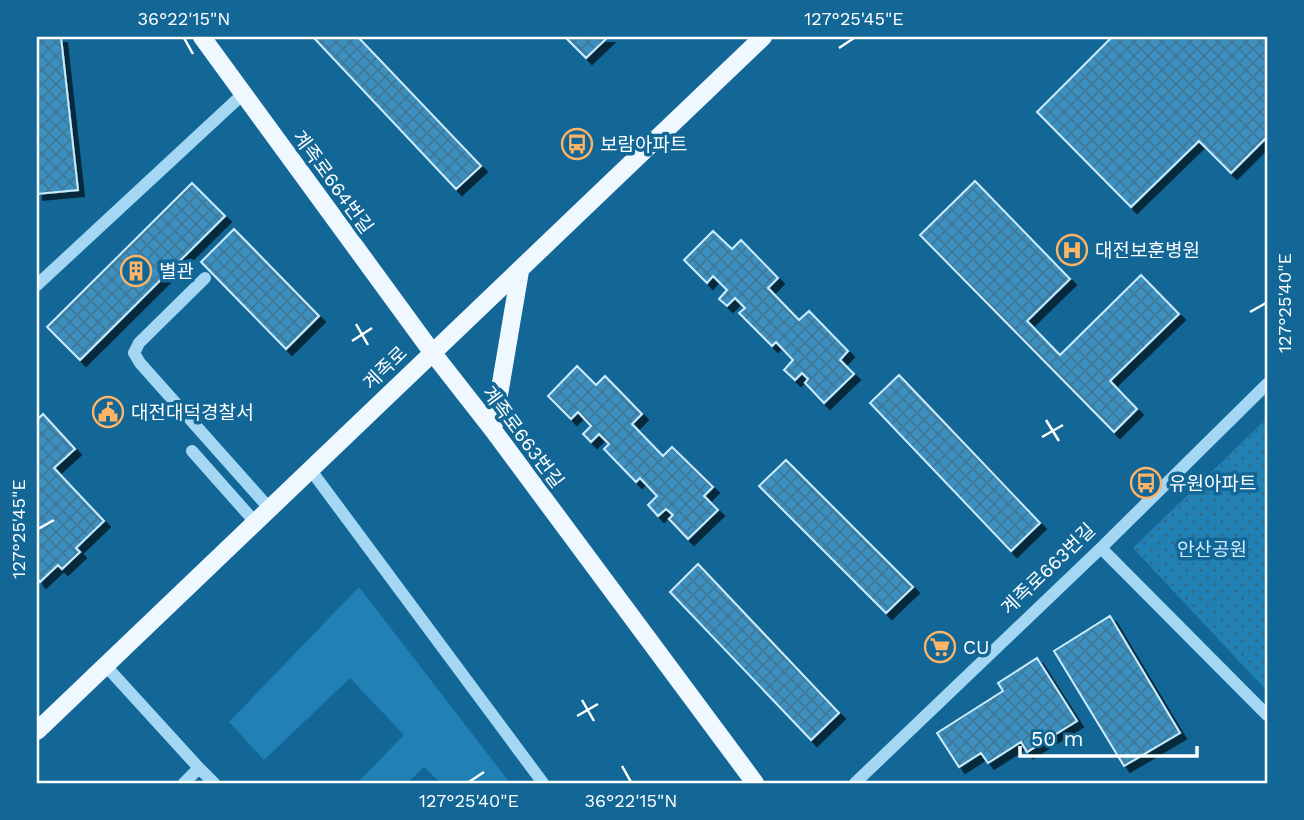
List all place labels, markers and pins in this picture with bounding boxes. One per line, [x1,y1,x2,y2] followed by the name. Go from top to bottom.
[560,127,594,161] bus stop icon: 보람아파트
[600,133,687,156] place label: 보람아파트
[1055,233,1089,267] hospital icon: 대전보훈병원
[1095,239,1200,262] place label: 대전보훈병원
[119,254,153,288] building icon: 별관
[159,260,194,283] place label: 별관
[91,395,125,429] public building icon: 대전대덕경찰서
[131,401,253,424] place label: 대전대덕경찰서
[1129,466,1163,500] bus stop icon: 유원아파트
[1169,472,1256,495] place label: 유원아파트
[923,630,957,664] supermarket icon: CU
[963,636,990,659] place label: CU

